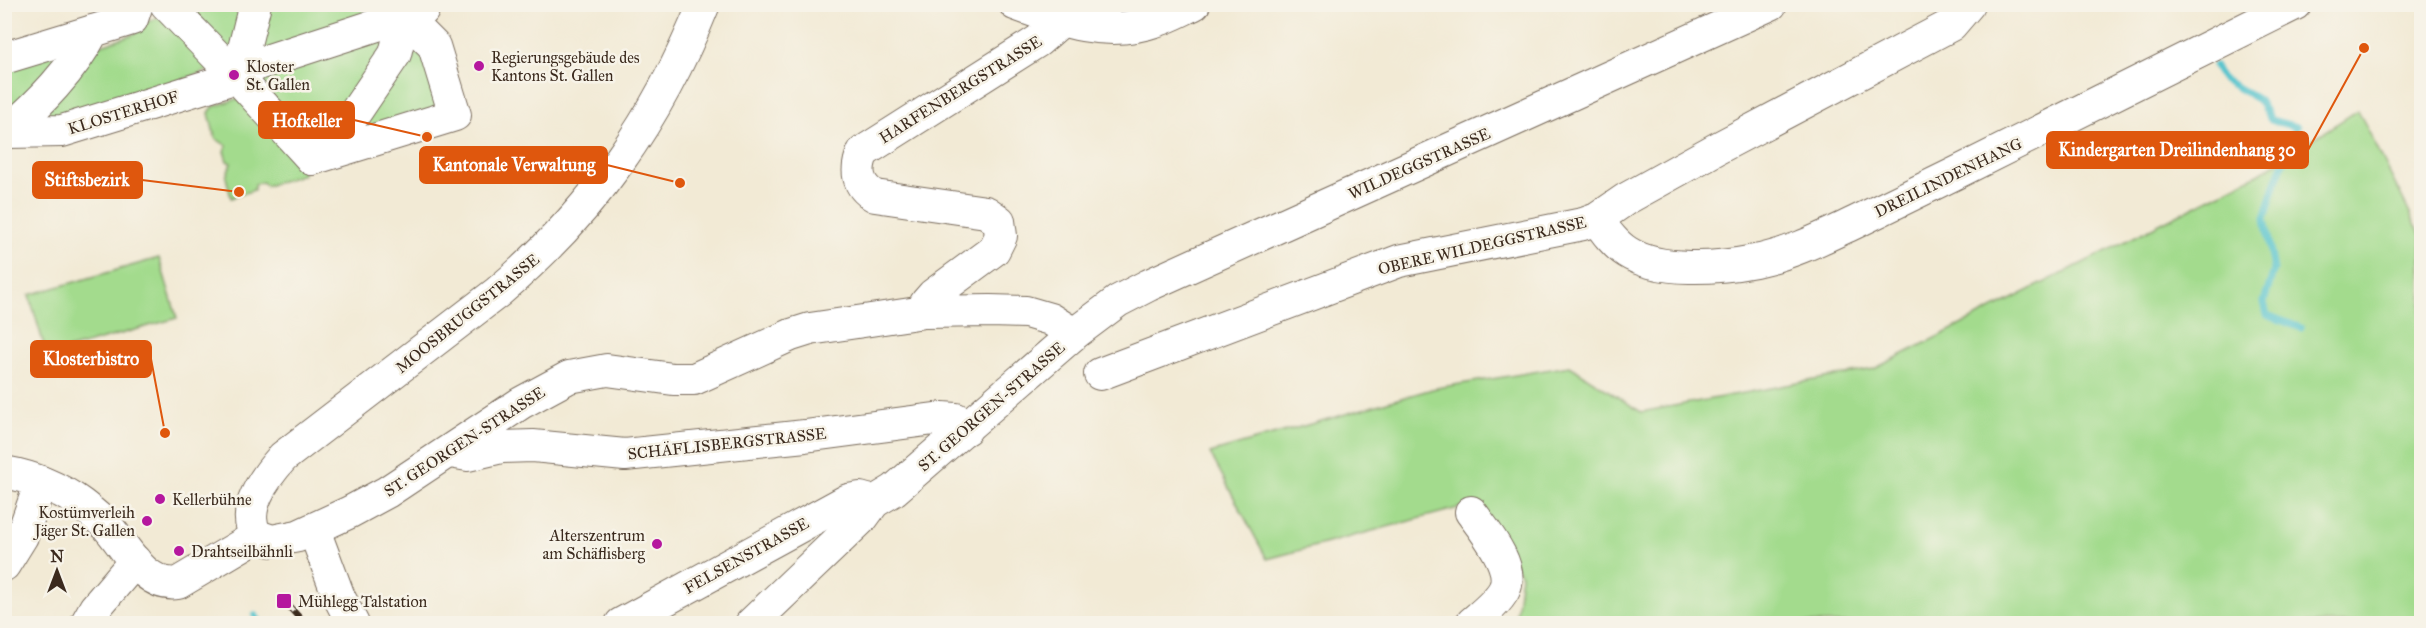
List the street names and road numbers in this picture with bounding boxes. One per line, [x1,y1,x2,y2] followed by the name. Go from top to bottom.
[876,32,1045,147] street label: HARFENBERGSTRASSE
[66,87,181,138] street label: KLOSTERHOF
[1345,124,1493,203] street label: WILDEGGSTRASSE
[1871,133,2025,221] street label: DREILINDENHANG
[1376,212,1588,279] street label: OBERE WILDEGGSTRASSE
[392,250,543,377] street label: MOOSBRUGGSTRASSE
[914,338,1068,475] street label: ST. GEORGEN-STRASSE
[380,382,548,501] street label: ST. GEORGEN-STRASSE
[627,423,827,463] street label: SCHÄFLISBERGSTRASSE
[680,513,812,598] street label: FELSENSTRASSE

